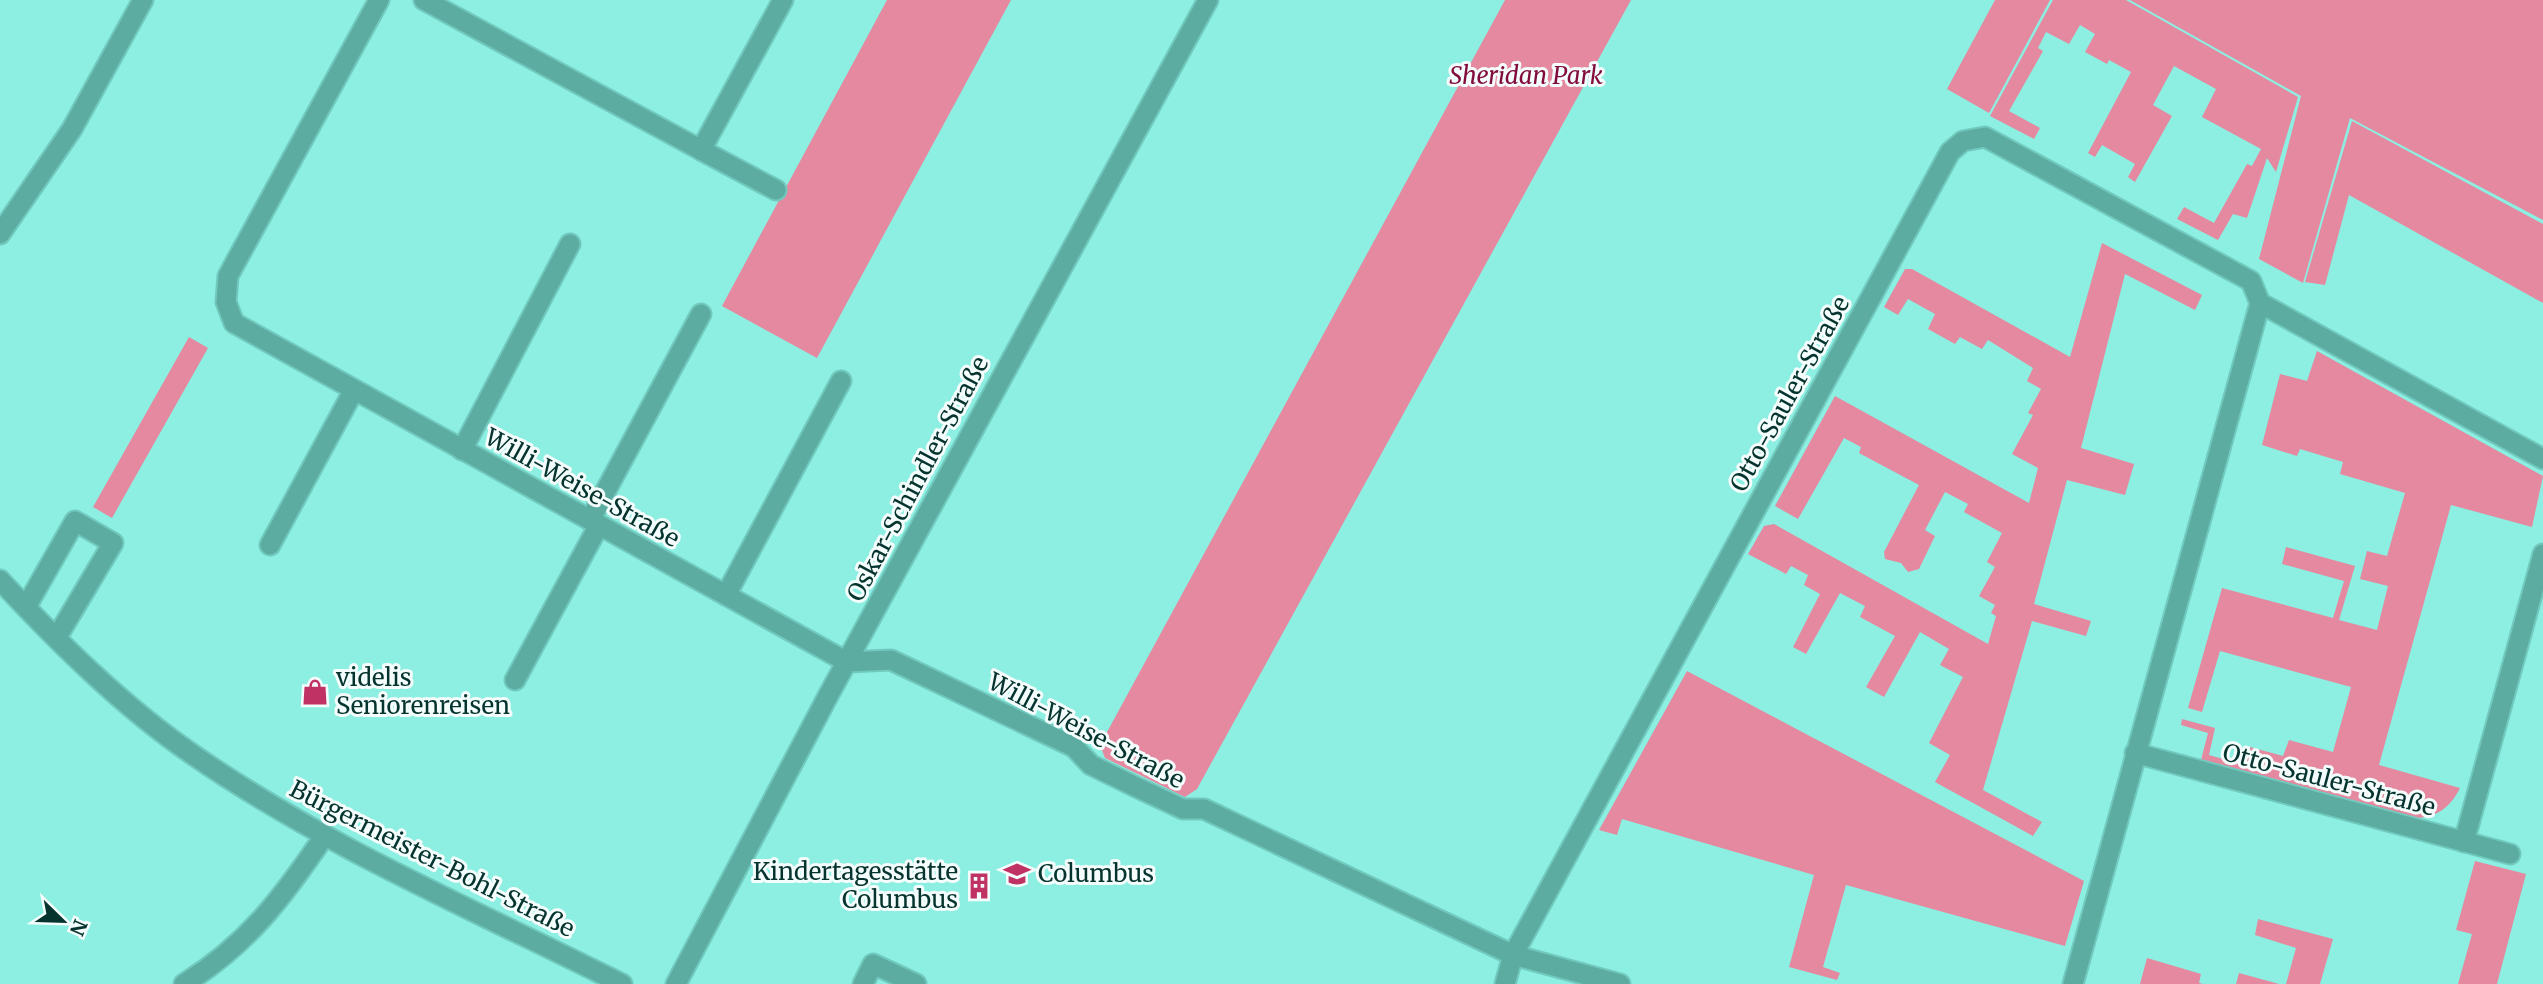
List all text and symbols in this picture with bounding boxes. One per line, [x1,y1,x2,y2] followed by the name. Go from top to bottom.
[1449,60,1603,91] park label: Sheridan Park
[1723,291,1856,497] street label: Otto-Sauler-Straße
[840,351,995,607] street label: Oskar-Schindler-Straße
[479,421,685,554] street label: Willi-Weise-Straße
[335,662,510,721] place label: videlis Seniorenreisen
[982,665,1190,795] street label: Willi-Weise-Straße
[300,677,330,707] shop icon: videlis Seniorenreisen
[2219,736,2439,823] street label: Otto-Sauler-Straße
[285,773,580,944] street label: Bürgermeister-Bohl-Straße
[753,856,958,915] place label: Kindertagesstätte Columbus
[1038,858,1154,889] place label: Columbus
[1002,859,1032,889] school or university icon: Columbus
[964,871,994,901] building icon: Kindertagesstätte Columbus
[28,886,98,956] north arrow
[65,916,93,939] text: N

